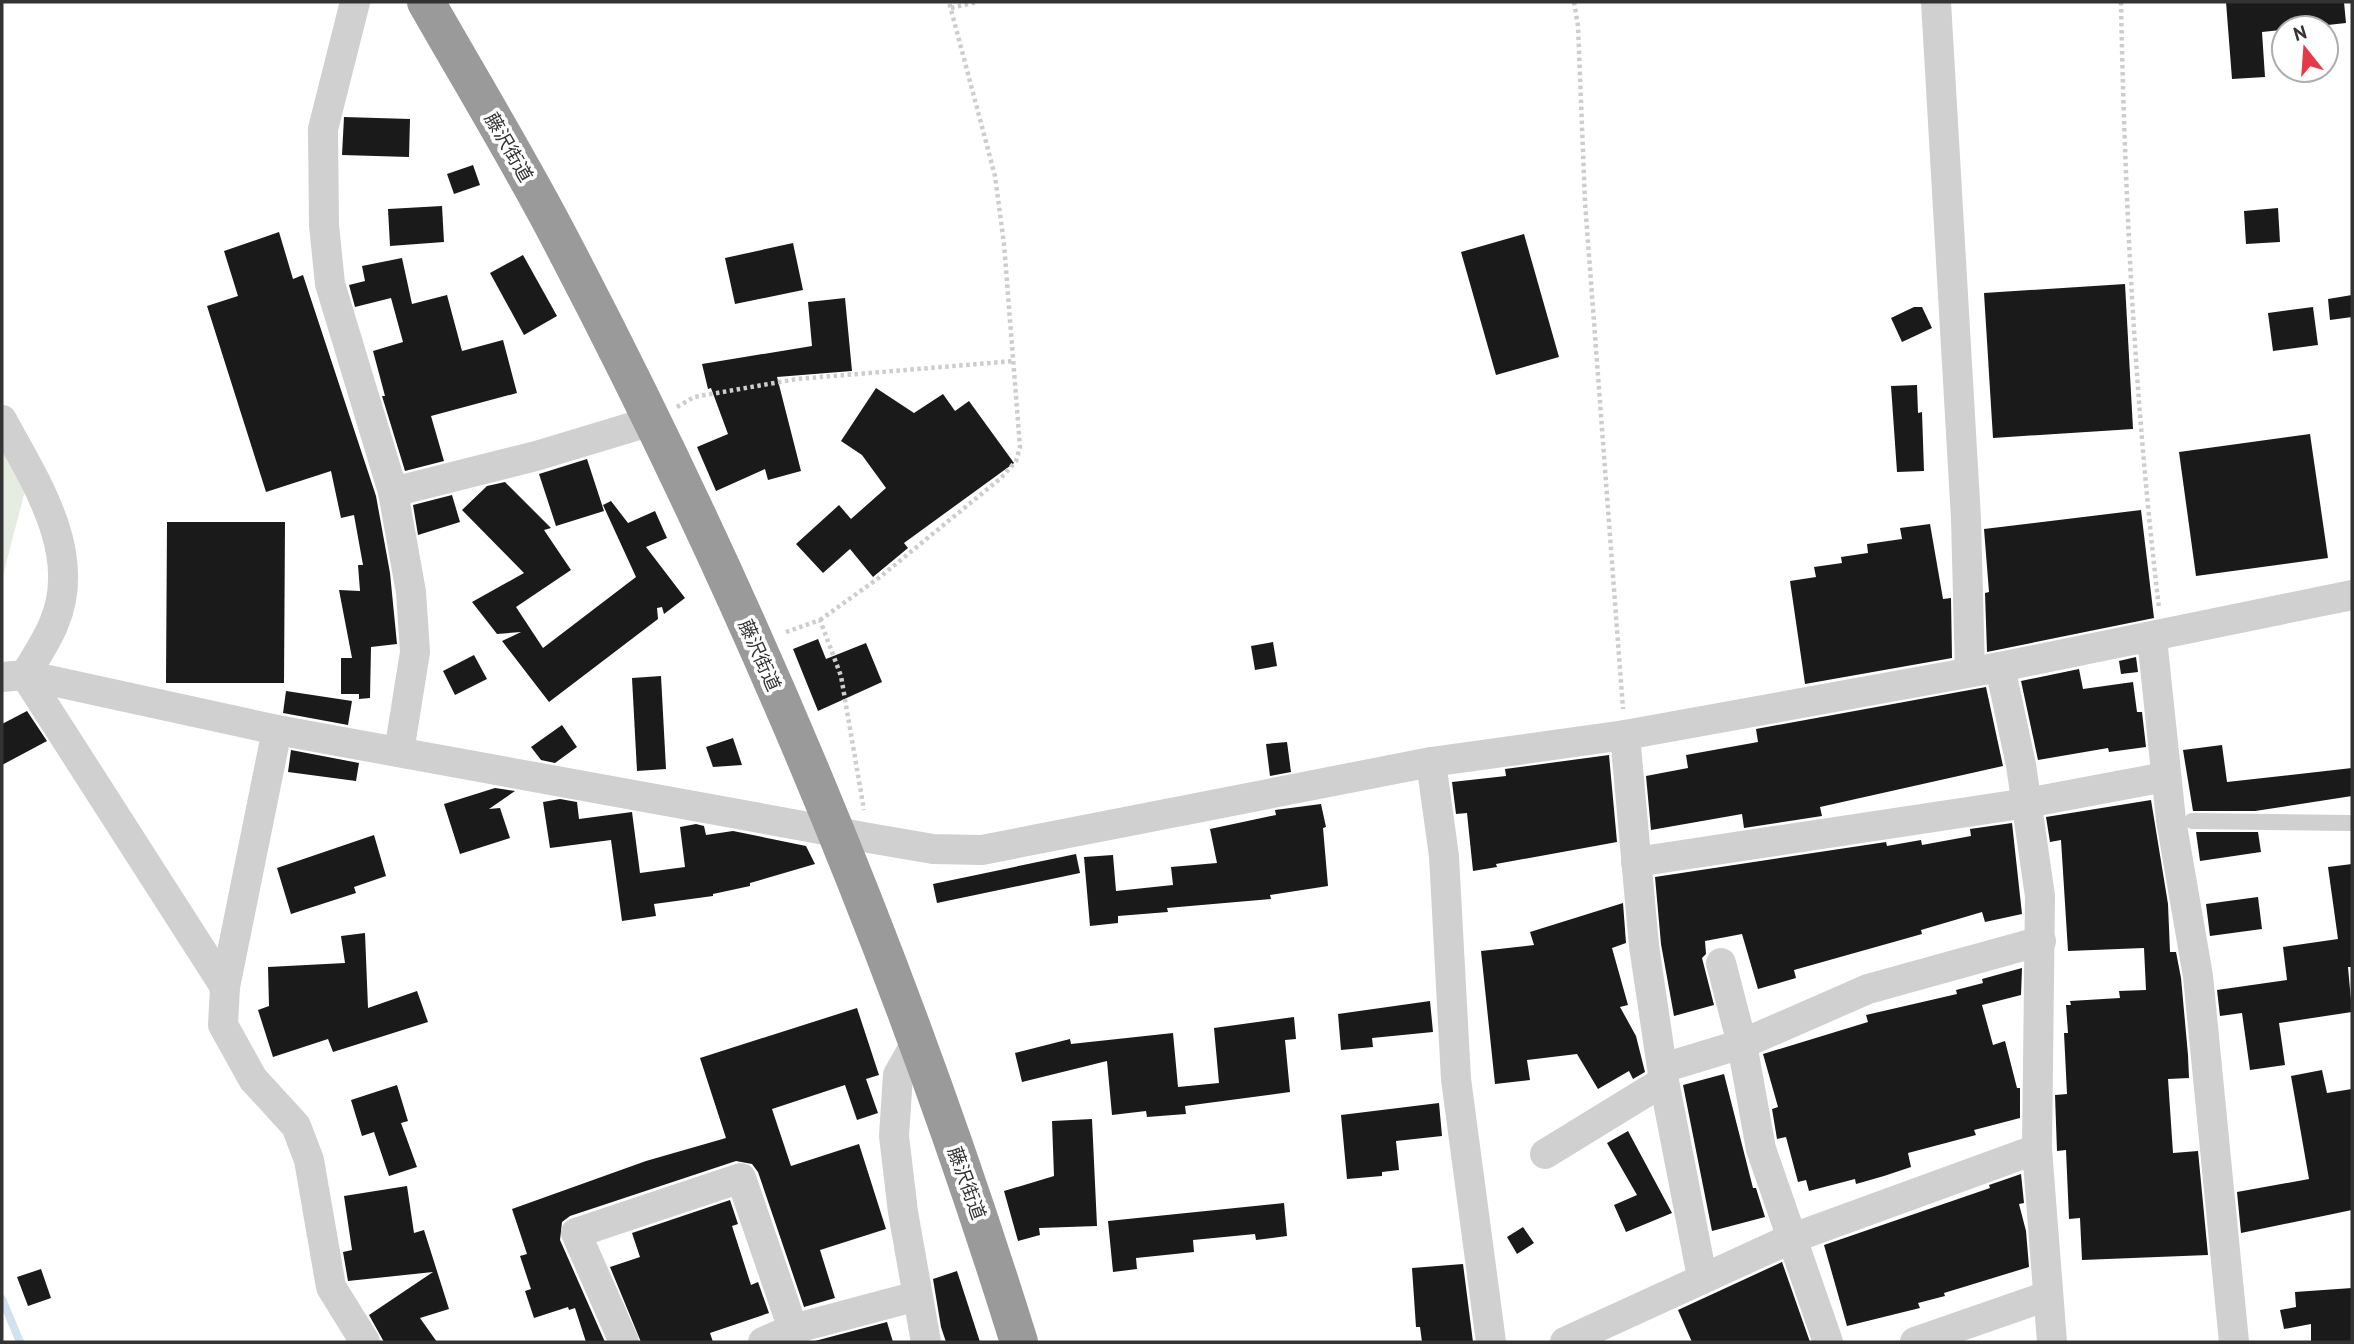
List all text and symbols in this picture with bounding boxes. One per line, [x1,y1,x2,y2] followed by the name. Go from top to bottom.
[2270,14,2340,84] north arrow
[2291,19,2310,46] text: N
[480,108,538,186] street label: 藤沢街道
[734,615,786,695] street label: 藤沢街道
[943,1143,991,1223] street label: 藤沢街道

